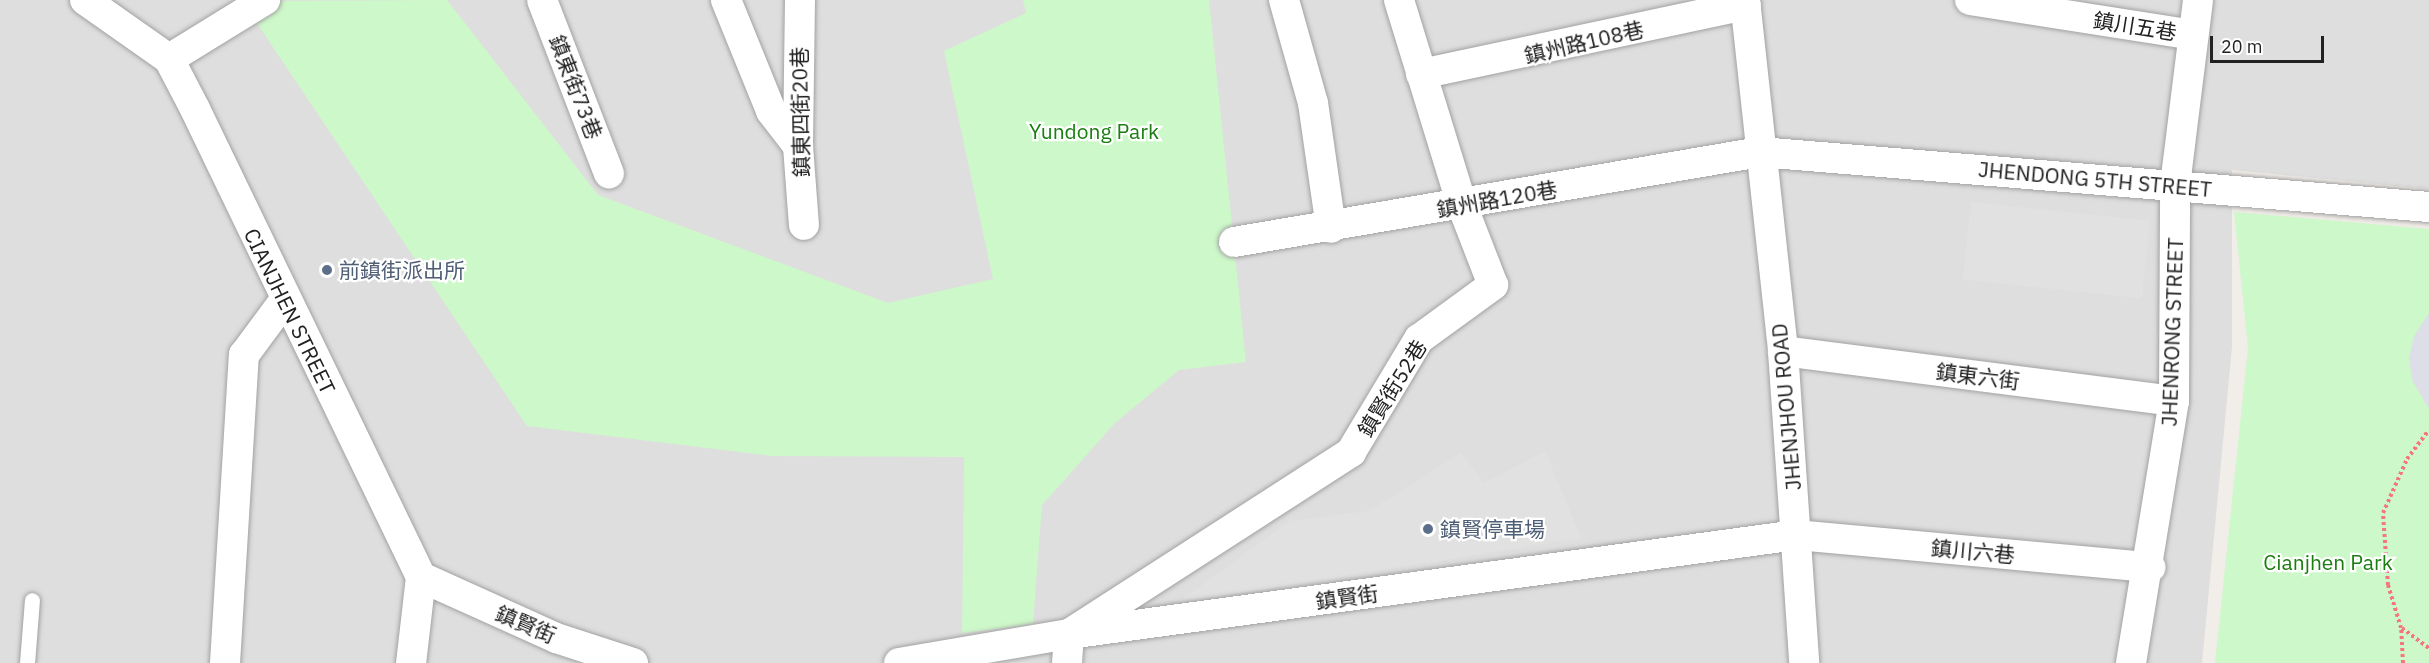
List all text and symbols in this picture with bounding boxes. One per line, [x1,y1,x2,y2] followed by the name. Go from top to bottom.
[2092,7,2178,45] street label: 鎮川五巷
[1522,16,1646,68] street label: 鎮州路108巷
[2213,24,2327,62] scale bar
[545,32,607,142] street label: 鎮東街73巷
[2221,35,2263,58] text: 20 m
[786,47,814,177] street label: 鎮東四街20巷
[1029,118,1159,144] park label: Yundong Park
[1977,156,2213,202] street label: JHENDONG 5TH STREET
[1435,176,1559,222] street label: 鎮州路120巷
[239,224,341,398] street label: CIANJHEN STREET
[2156,237,2188,427] street label: JHENRONG STREET
[339,257,465,283] place label: 前鎮街派出所
[320,263,334,277] marker: 前鎮街派出所
[1766,322,1806,492] street label: JHENJHOU ROAD
[1352,335,1432,441] street label: 鎮賢街52巷
[1935,358,2021,394] street label: 鎮東六街
[1440,516,1545,542] place label: 鎮賢停車場
[1421,522,1435,536] marker: 鎮賢停車場
[1930,535,2016,567] street label: 鎮川六巷
[2263,549,2393,575] park label: Cianjhen Park
[1314,580,1380,614] street label: 鎮賢街
[492,600,560,648] street label: 鎮賢街

